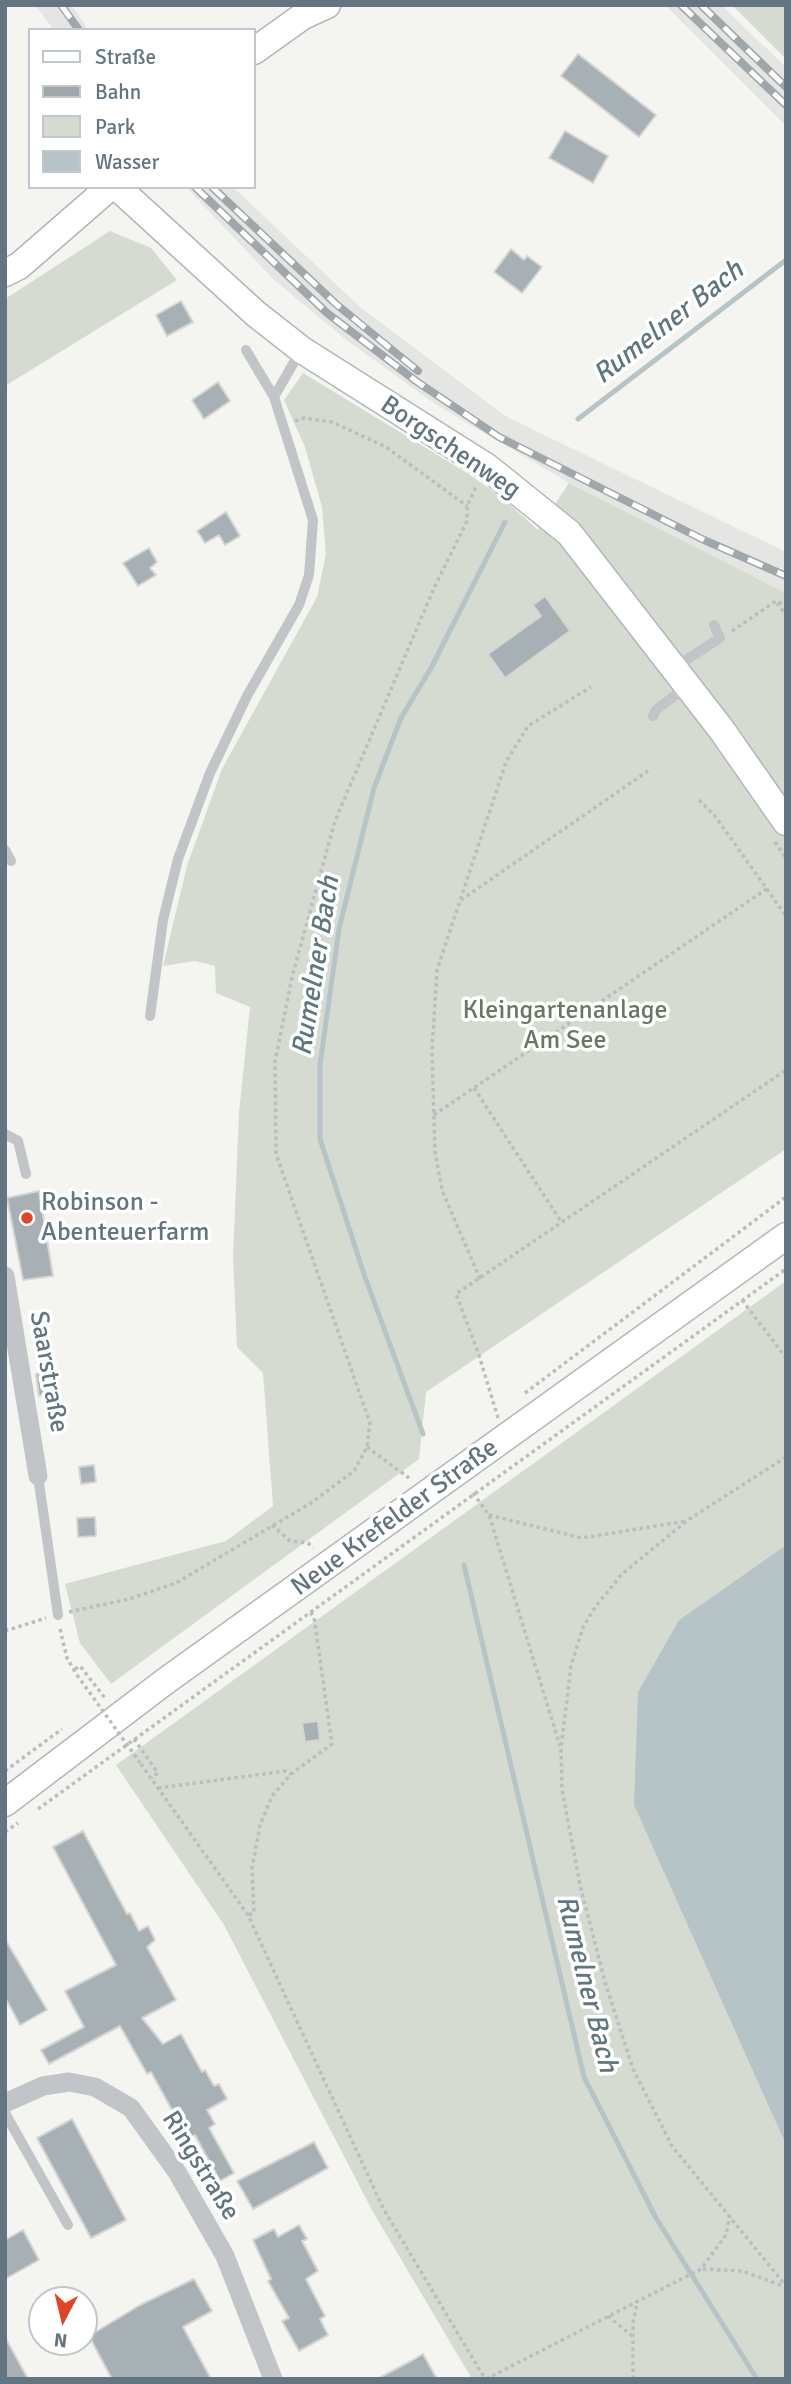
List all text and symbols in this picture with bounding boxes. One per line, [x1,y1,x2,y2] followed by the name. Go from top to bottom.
[28,28,256,189] legend
[95,44,156,70] text: Straße
[95,79,141,105] text: Bahn
[95,114,135,140] text: Park
[95,149,159,175] text: Wasser
[587,254,751,392] water label: Rumelner Bach
[374,390,526,506] street label: Borgschenweg
[286,874,348,1058] water label: Rumelner Bach
[462,995,668,1056] park label: Kleingartenanlage Am See
[41,1187,209,1248] place label: Robinson - Abenteuerfarm
[19,1210,35,1226] marker: Robinson - Abenteuerfarm
[22,1309,74,1435] street label: Saarstraße
[286,1433,504,1603] street label: Neue Krefelder Straße
[548,1892,624,2076] water label: Rumelner Bach
[154,2106,246,2226] street label: Ringstraße
[28,2286,98,2356] north arrow
[53,2327,69,2353] text: N

